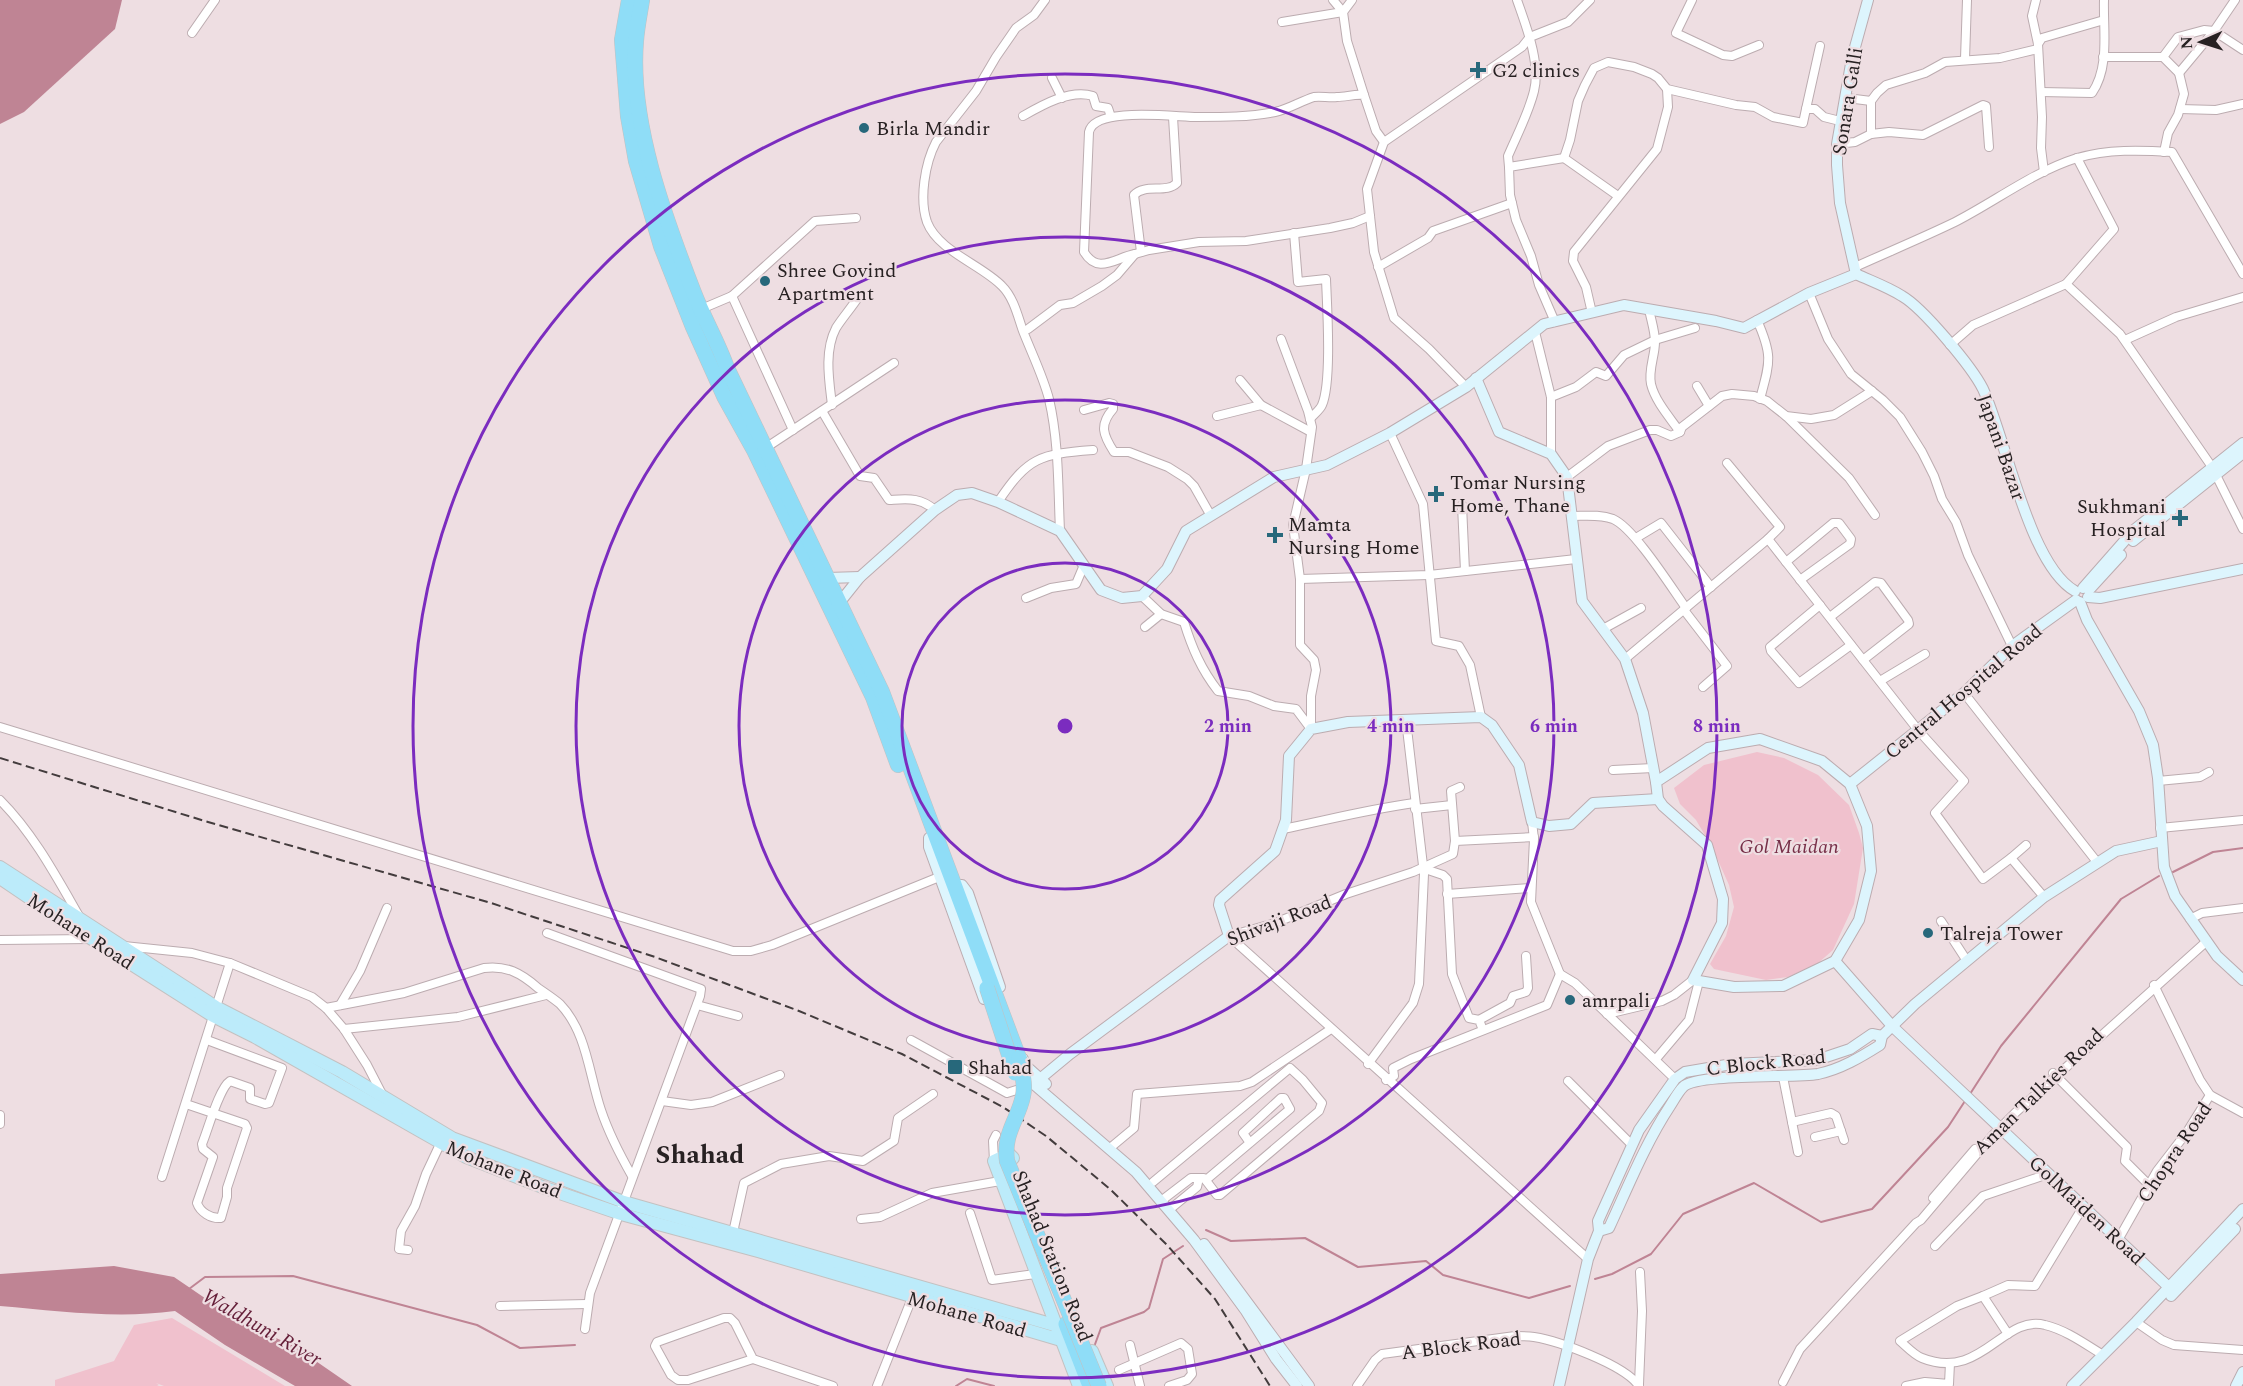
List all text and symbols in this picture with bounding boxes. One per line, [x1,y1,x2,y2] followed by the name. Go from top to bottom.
[2171,12,2231,72] north arrow
[2175,36,2199,50] text: N
[1825,45,1871,157] street label: Sonara Galli
[1492,56,1580,86] place label: G2 clinics
[1469,61,1487,79] marker: G2 clinics
[876,114,990,144] place label: Birla Mandir
[857,121,871,135] marker: Birla Mandir
[777,256,896,309] place label: Shree Govind Apartment
[758,274,772,288] marker: Shree Govind Apartment
[1969,390,2033,505] street label: Japani Bazar
[1450,468,1586,521] place label: Tomar Nursing Home, Thane
[1427,485,1445,503] marker: Tomar Nursing Home, Thane
[2077,492,2166,545] place label: Sukhmani Hospital
[2171,509,2189,527] marker: Sukhmani Hospital
[1288,510,1419,563] place label: Mamta Nursing Home
[1266,526,1284,544] marker: Mamta Nursing Home
[1878,617,2049,767] street label: Central Hospital Road
[1204,713,1252,740] text: 2 min
[1367,713,1415,740] text: 4 min
[1530,713,1578,740] text: 6 min
[1693,713,1741,740] text: 8 min
[1055,716,1075,736] centre of rings
[1739,832,1839,862] park label: Gol Maidan
[21,886,140,978] street label: Mohane Road
[1222,887,1336,955] street label: Shivaji Road
[1940,919,2063,949] place label: Talreja Tower
[1921,926,1935,940] marker: Talreja Tower
[1582,986,1650,1016] place label: amrpali
[1563,993,1577,1007] marker: amrpali
[1966,1021,2111,1162] street label: Aman Talkies Road
[1705,1042,1827,1084] street label: C Block Road
[968,1053,1032,1083] place label: Shahad
[946,1058,964,1076] marker: Shahad
[2130,1096,2220,1209] street label: Chopra Road
[441,1133,566,1207] street label: Mohane Road
[656,1135,744,1175] district label: Shahad
[2021,1149,2151,1273] street label: GolMaiden Road
[1004,1166,1100,1347] street label: Shahad Station Road
[195,1280,328,1376] water label: Waldhuni River
[904,1284,1030,1346] street label: Mohane Road
[1399,1324,1523,1368] street label: A Block Road

